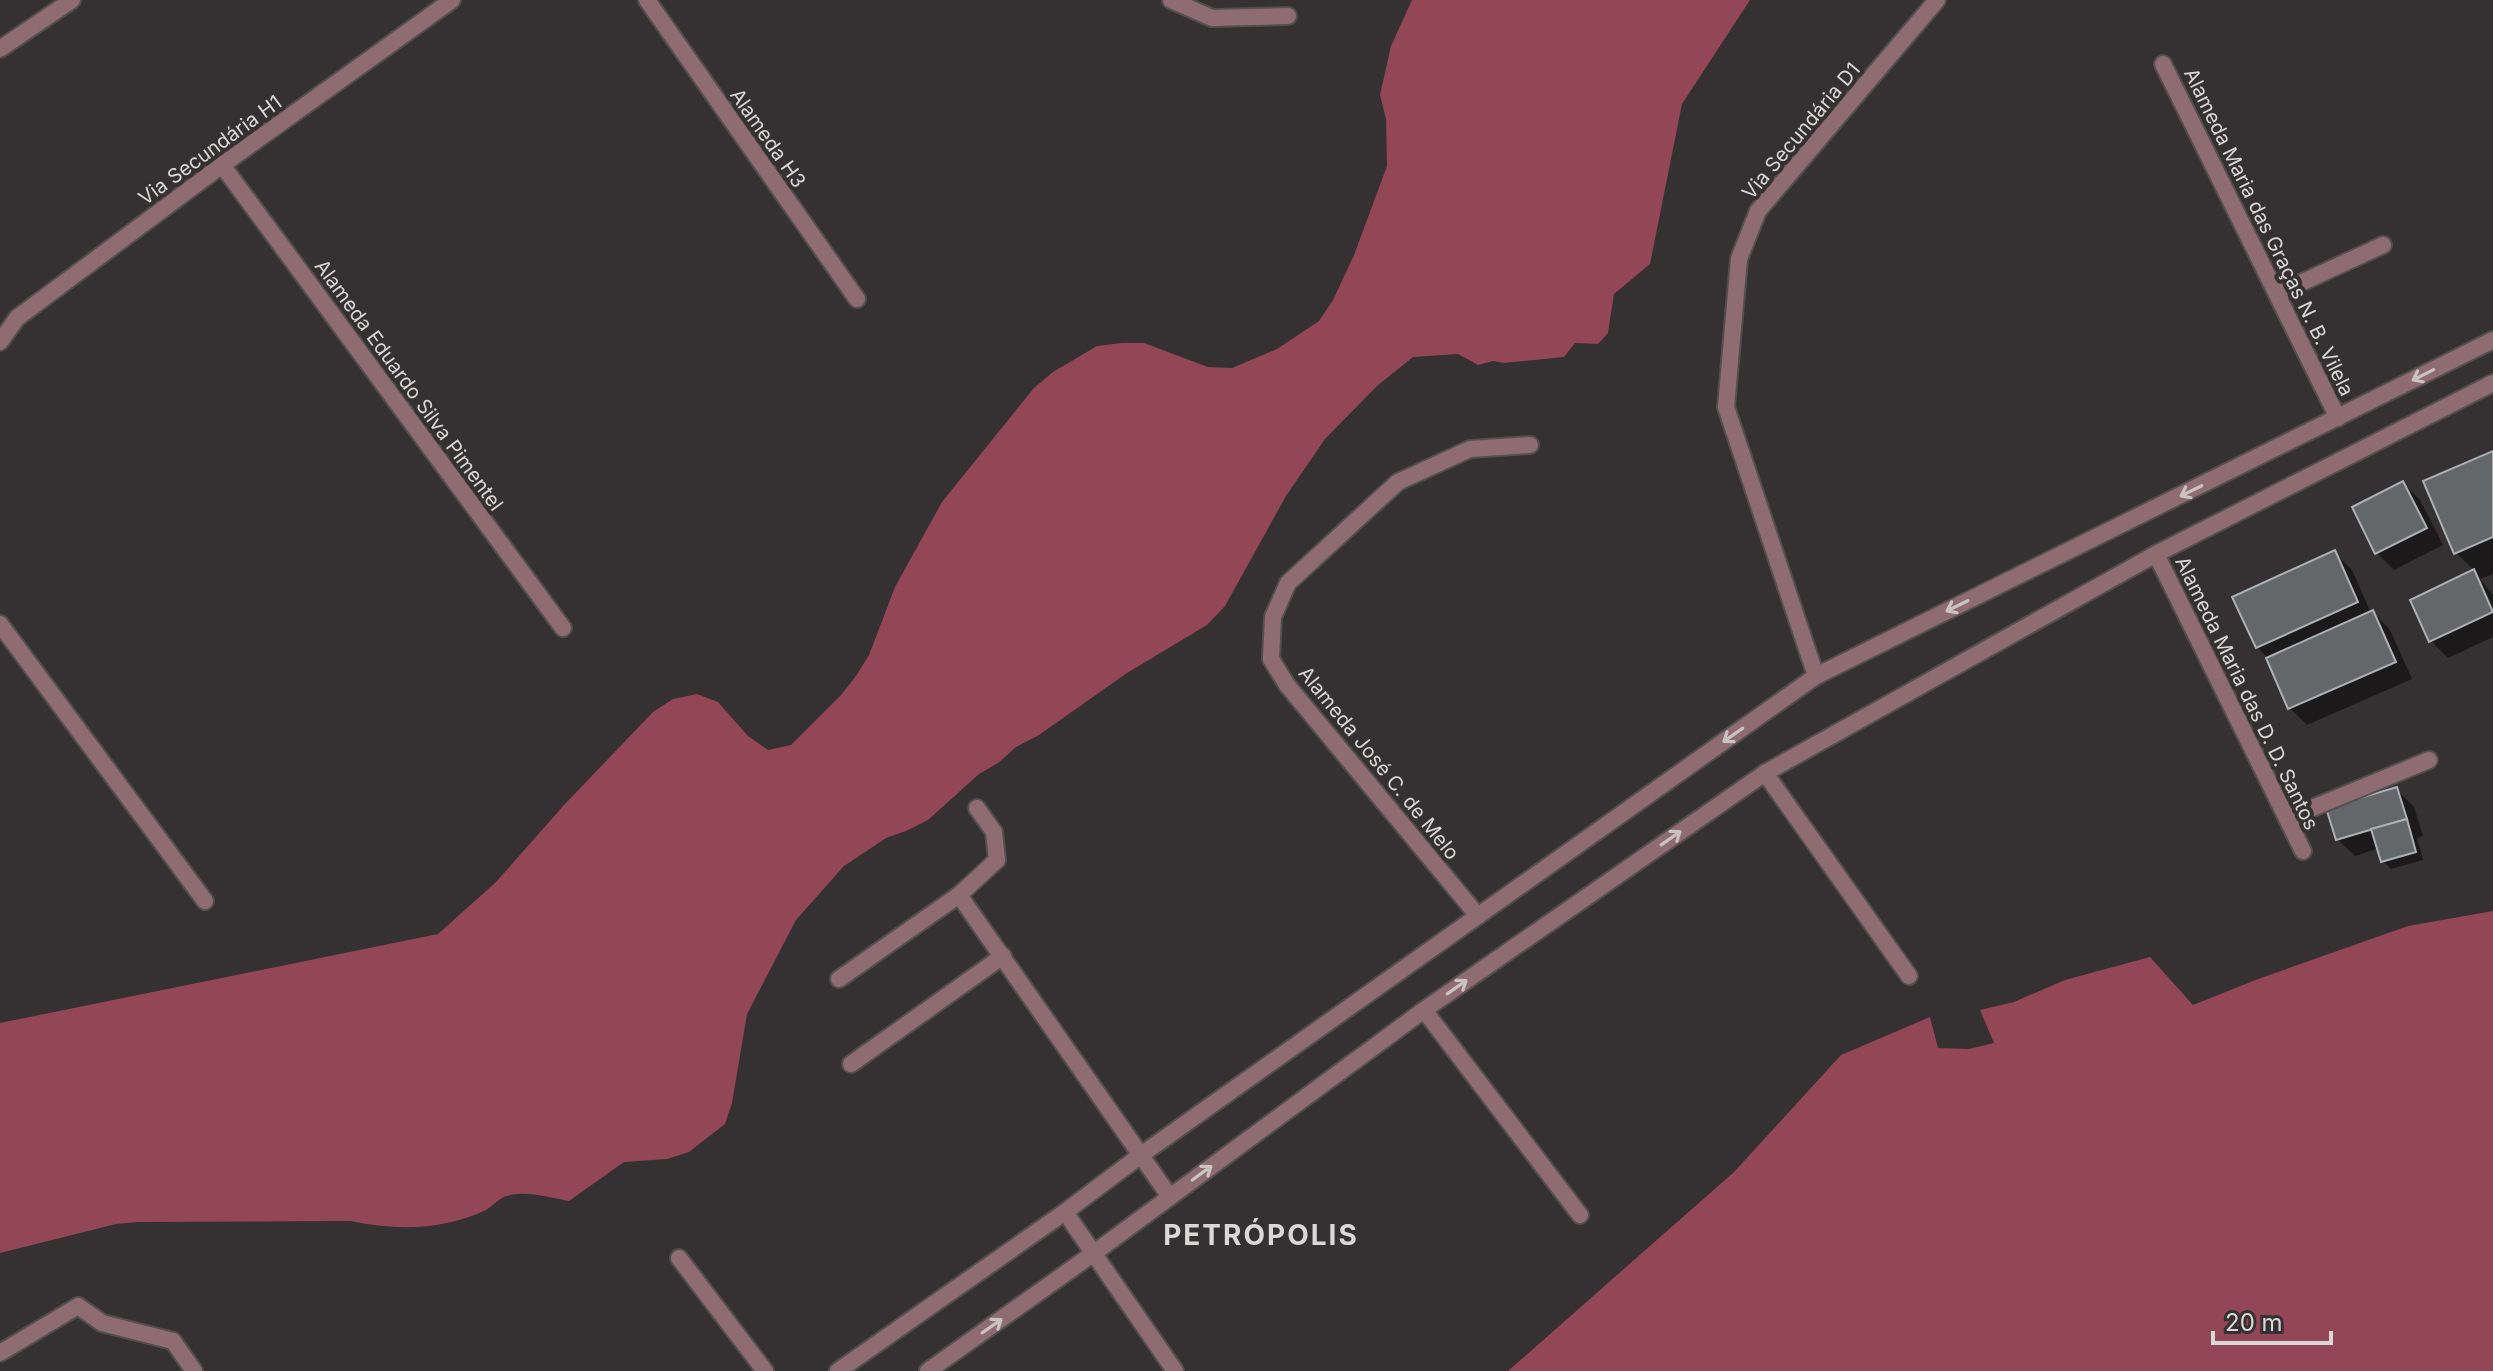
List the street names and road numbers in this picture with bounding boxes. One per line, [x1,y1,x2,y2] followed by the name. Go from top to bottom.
[1737,58,1865,204] street label: Via Secundária D1
[2179,64,2359,400] street label: Alameda Maria das Graças N. B. Vilela
[725,84,811,192] street label: Alameda H3
[134,90,286,210] street label: Via Secundária H1
[310,255,508,515] street label: Alameda Eduardo Silva Pimentel
[2170,552,2324,834] street label: Alameda Maria das D. D. Santos
[1294,662,1464,864] street label: Alameda José C. de Melo

